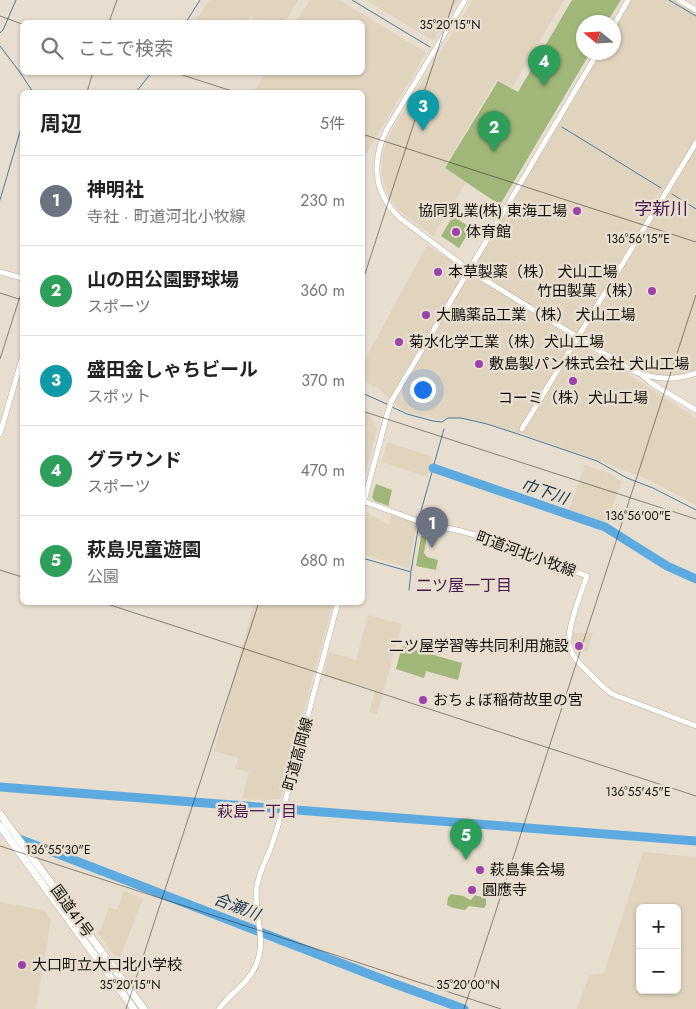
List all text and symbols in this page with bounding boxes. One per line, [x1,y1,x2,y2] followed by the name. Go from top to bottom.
[576,15,621,60] north arrow
[419,16,481,34] text: 35°20'15"N
[20,20,365,75] search box
[38,34,66,62] icon: search
[78,35,173,62] text: ここで検索
[528,45,560,86] pin: 4
[407,90,439,131] pin: 3
[40,109,82,139] text: 周辺
[478,111,510,152] pin: 2
[320,112,345,135] text: 5件
[87,176,144,203] text: 神明社
[52,189,60,212] text: 1
[300,189,345,212] text: 230 m
[634,196,688,222] district label: 字新川
[418,200,567,222] place label: 協同乳業(株) 東海工場
[87,205,245,228] text: 寺社 · 町道河北小牧線
[571,205,583,217] marker: 協同乳業(株) 東海工場
[466,221,511,243] place label: 体育館
[450,226,462,238] marker: 体育館
[606,230,670,248] text: 136°56'15"E
[448,261,618,283] place label: 本草製薬（株） 犬山工場
[87,266,239,293] text: 山の田公園野球場
[432,266,444,278] marker: 本草製薬（株） 犬山工場
[51,279,61,302] text: 2
[300,279,345,302] text: 360 m
[537,280,642,302] place label: 竹田製菓（株）
[646,285,658,297] marker: 竹田製菓（株）
[87,295,151,318] text: スポーツ
[436,304,636,326] place label: 大鵬薬品工業（株） 犬山工場
[420,309,432,321] marker: 大鵬薬品工業（株） 犬山工場
[409,331,604,353] place label: 菊水化学工業（株）犬山工場
[393,336,405,348] marker: 菊水化学工業（株）犬山工場
[489,353,689,375] place label: 敷島製パン株式会社 犬山工場
[87,356,258,383] text: 盛田金しゃちビール
[473,358,485,370] marker: 敷島製パン株式会社 犬山工場
[51,369,61,392] text: 3
[301,369,345,392] text: 370 m
[567,375,579,387] marker: コーミ（株）犬山工場
[410,377,436,403] your location
[87,385,151,408] text: スポット
[498,387,648,409] place label: コーミ（株）犬山工場
[87,446,182,473] text: グラウンド
[50,459,62,482] text: 4
[300,459,345,482] text: 470 m
[518,473,573,511] water label: 巾下川
[87,475,151,498] text: スポーツ
[416,507,448,548] pin: 1
[605,507,671,525] text: 136°56'00"E
[473,526,579,582] street label: 町道河北小牧線
[87,536,201,563] text: 萩島児童遊園
[51,549,61,572] text: 5
[300,549,345,572] text: 680 m
[87,565,119,588] text: 公園
[416,574,512,597] district label: 二ツ屋一丁目
[389,635,569,657] place label: 二ツ屋学習等共同利用施設
[573,640,585,652] marker: 二ツ屋学習等共同利用施設
[433,689,583,711] place label: おちょぼ稲荷故里の宮
[417,694,429,706] marker: おちょぼ稲荷故里の宮
[278,715,318,793] street label: 町道高岡線
[605,783,671,801] text: 136°55'45"E
[217,800,297,823] district label: 萩島一丁目
[450,819,482,860] pin: 5
[25,841,91,859] text: 136°55'30"E
[490,859,565,881] place label: 萩島集会場
[474,864,486,876] marker: 萩島集会場
[482,879,527,901] place label: 圓應寺
[45,880,99,942] street label: 国道41号
[466,884,478,896] marker: 圓應寺
[210,887,265,927] water label: 合瀬川
[636,904,681,994] map controls
[636,904,681,949] button: +
[636,949,681,994] button: −
[32,954,182,976] place label: 大口町立大口北小学校
[16,959,28,971] marker: 大口町立大口北小学校
[99,976,161,994] text: 35°20'15"N
[436,976,500,994] text: 35°20'00"N

